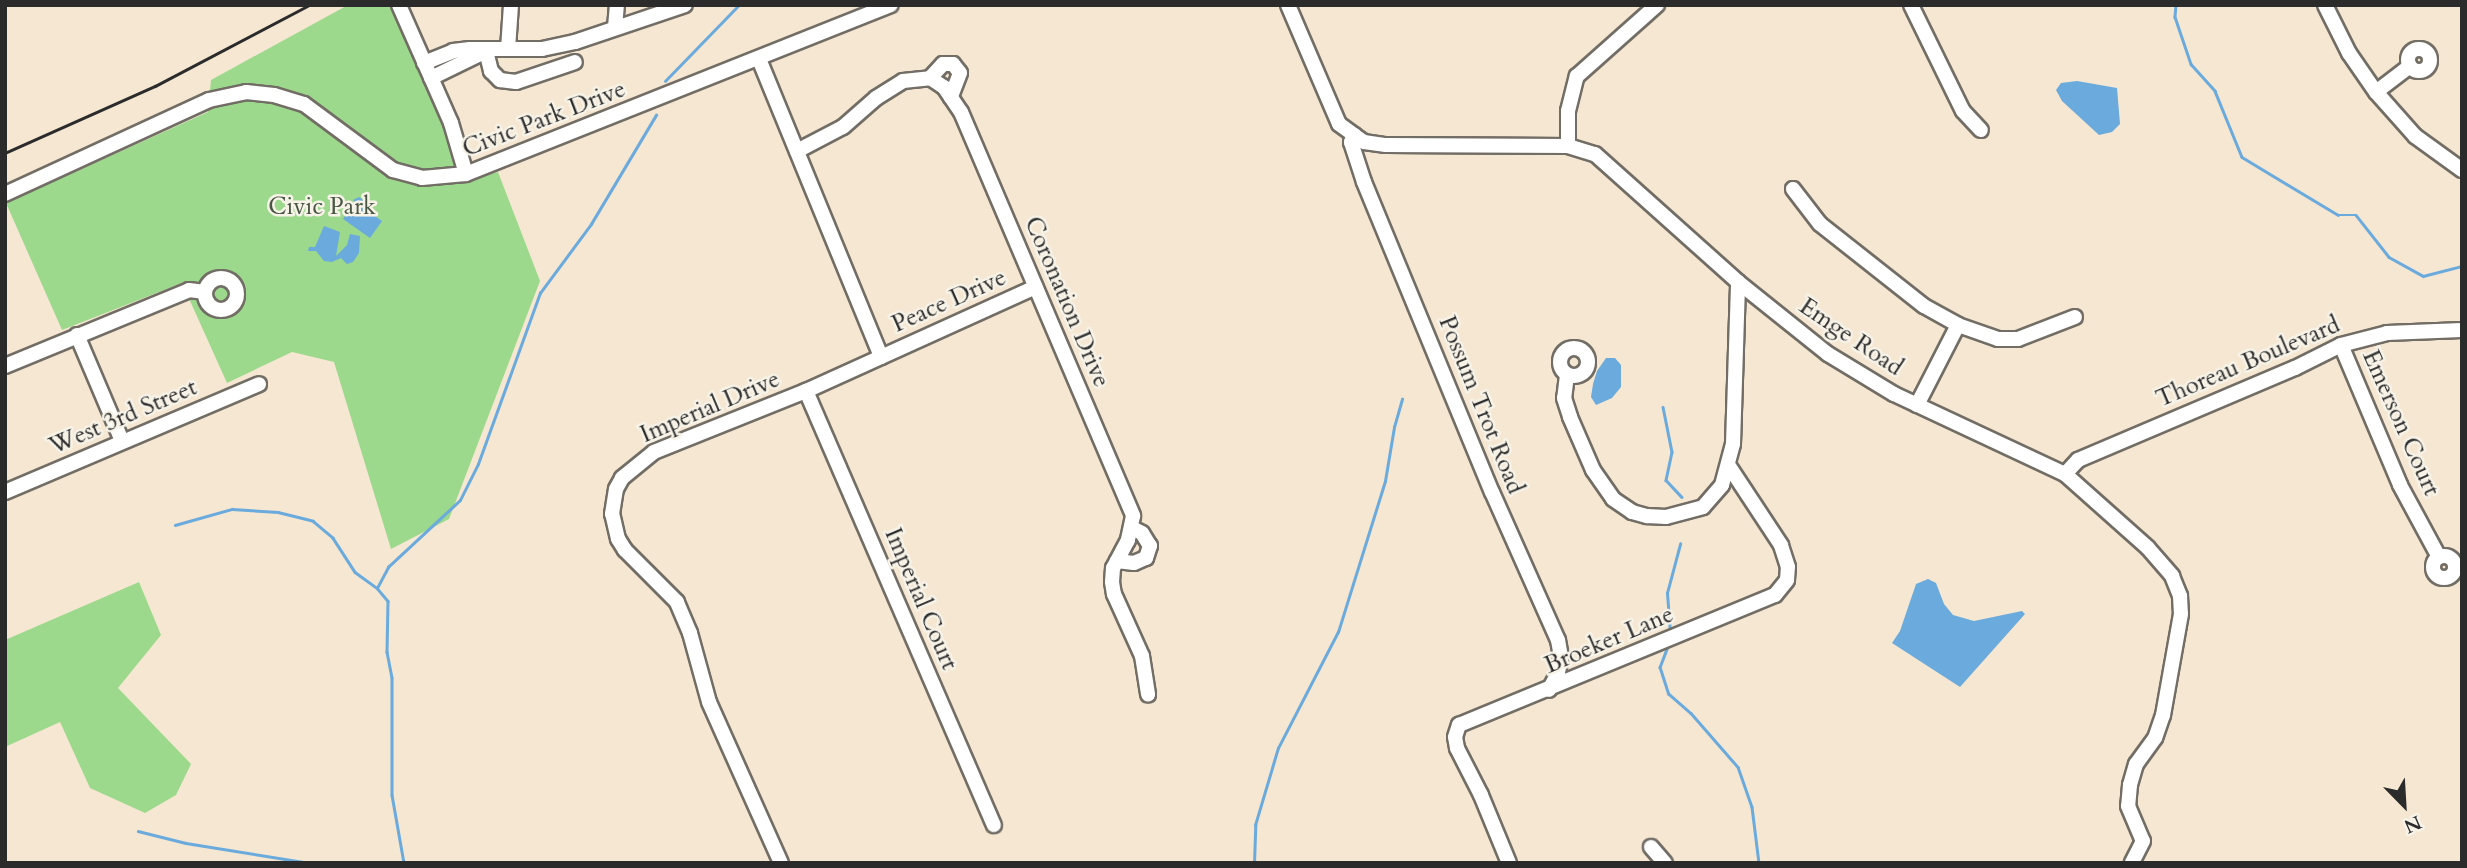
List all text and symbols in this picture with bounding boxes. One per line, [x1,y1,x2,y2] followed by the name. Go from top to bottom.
[459,75,629,163] street label: Civic Park Drive
[268,193,376,221] park label: Civic Park
[1018,212,1116,392] street label: Coronation Drive
[888,263,1010,339] street label: Peace Drive
[1794,292,1908,382] street label: Emge Road
[2152,310,2344,414] street label: Thoreau Boulevard
[1432,312,1530,498] street label: Possum Trot Road
[2356,346,2446,500] street label: Emerson Court
[636,365,784,449] street label: Imperial Drive
[45,373,201,461] street label: West 3rd Street
[878,524,964,674] street label: Imperial Court
[1540,600,1678,680] street label: Broeker Lane
[2369,770,2439,840] north arrow
[2400,809,2425,839] text: N

